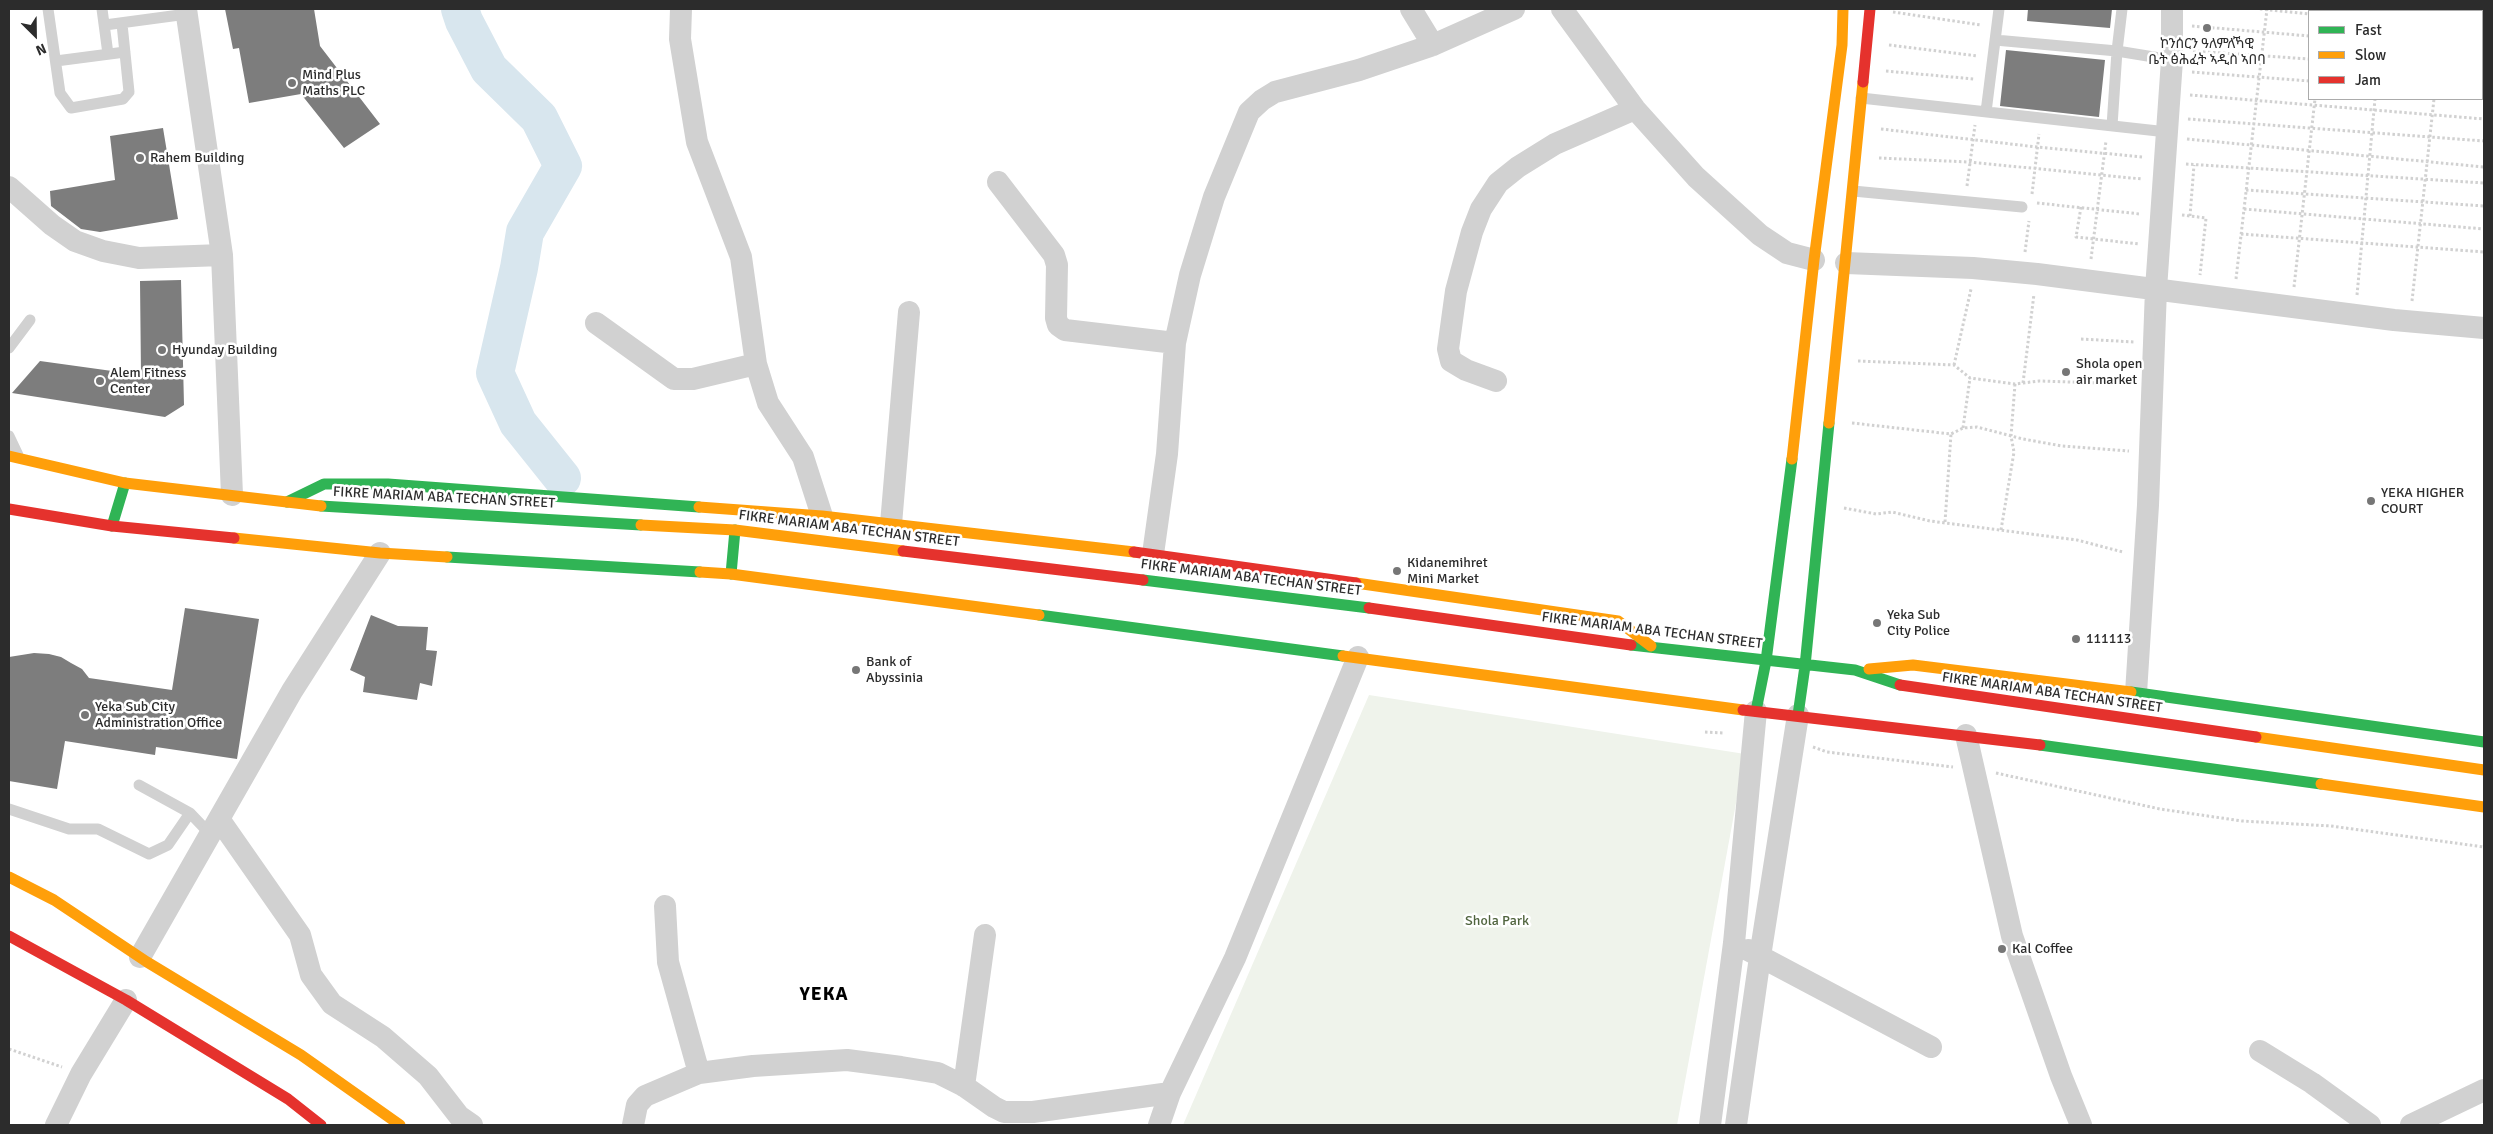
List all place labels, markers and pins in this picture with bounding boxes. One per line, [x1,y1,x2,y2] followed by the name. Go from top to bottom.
[2201,22,2213,34] marker: ኮንሰርን ዓለምለኻዊ ቤት ፅሕፈት ኣዲስ ኣበባ
[2148,36,2266,68] place label: ኮንሰርን ዓለምለኻዊ ቤት ፅሕፈት ኣዲስ ኣበባ
[302,67,365,100] place label: Mind Plus Maths PLC
[286,77,298,89] marker: Mind Plus Maths PLC
[150,150,244,166] place label: Rahem Building
[134,152,146,164] marker: Rahem Building
[172,342,277,358] place label: Hyunday Building
[156,344,168,356] marker: Hyunday Building
[2076,356,2142,388] place label: Shola open air market
[110,365,186,398] place label: Alem Fitness Center
[2060,366,2072,378] marker: Shola open air market
[94,375,106,387] marker: Alem Fitness Center
[2381,485,2464,518] place label: YEKA HIGHER COURT
[2365,495,2377,507] marker: YEKA HIGHER COURT
[1407,555,1488,588] place label: Kidanemihret Mini Market
[1391,565,1403,577] marker: Kidanemihret Mini Market
[1887,607,1950,640] place label: Yeka Sub City Police
[1871,617,1883,629] marker: Yeka Sub City Police
[2086,631,2131,647] place label: 111113
[2070,633,2082,645] marker: 111113
[866,654,923,686] place label: Bank of Abyssinia
[850,664,862,676] marker: Bank of Abyssinia
[95,699,222,732] place label: Yeka Sub City Administration Office
[79,709,91,721] marker: Yeka Sub City Administration Office
[2012,941,2073,957] place label: Kal Coffee
[1996,943,2008,955] marker: Kal Coffee

